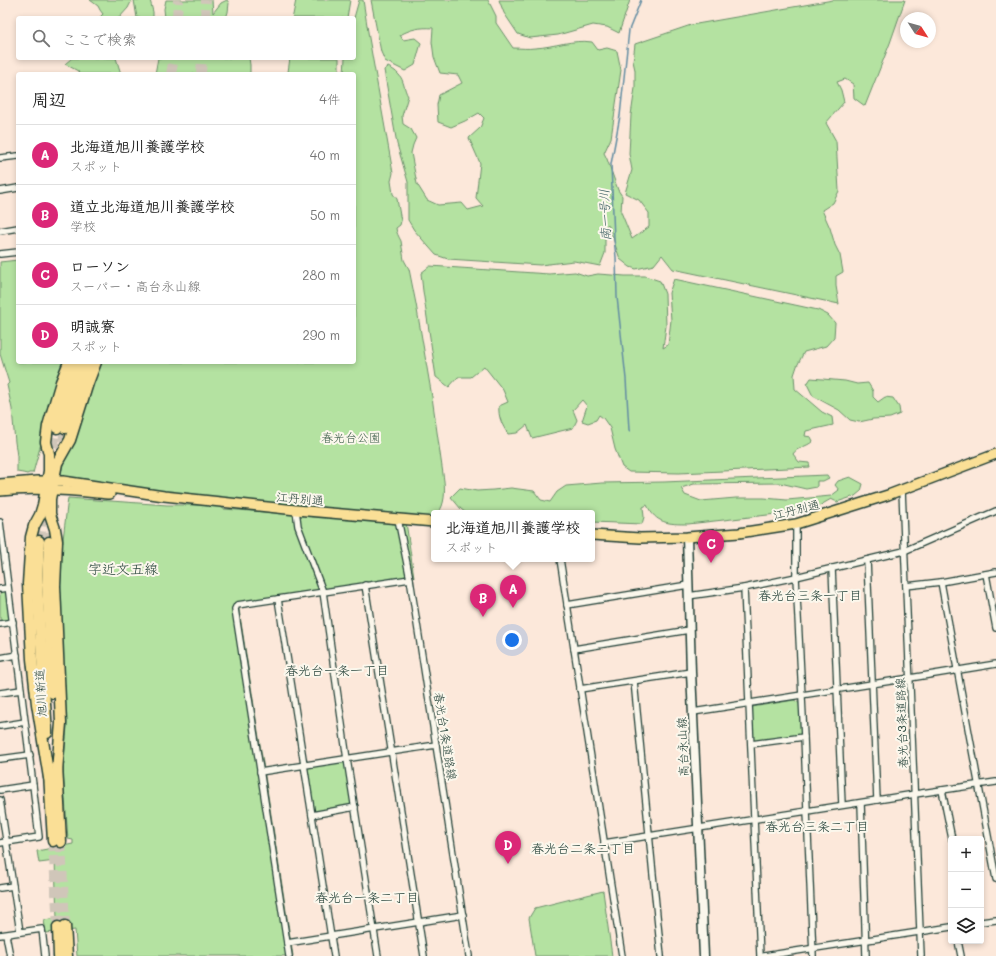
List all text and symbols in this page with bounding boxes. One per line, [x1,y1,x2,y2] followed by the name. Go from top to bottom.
[900,12,936,48] north arrow
[16,16,356,60] search box
[30,27,52,49] icon: search
[62,29,137,49] text: ここで検索
[32,88,66,110] text: 周辺
[319,90,340,107] text: 4件
[70,136,205,156] text: 北海道旭川養護学校
[40,146,50,163] text: A
[310,146,340,163] text: 40 m
[70,157,122,174] text: スポット
[595,189,613,241] water label: 南一号川
[70,196,235,216] text: 道立北海道旭川養護学校
[41,206,49,223] text: B
[310,206,340,223] text: 50 m
[70,217,96,234] text: 学校
[70,256,130,276] text: ローソン
[40,266,50,283] text: C
[302,266,340,283] text: 280 m
[70,277,200,294] text: スーパー · 高台永山線
[70,316,115,336] text: 明誠寮
[40,326,50,343] text: D
[303,326,340,343] text: 290 m
[70,337,122,354] text: スポット
[321,429,381,445] park label: 春光台公園
[275,488,325,508] street label: 江丹別通
[771,495,821,523] street label: 江丹別通
[431,510,595,562] popup
[445,517,581,537] text: 北海道旭川養護学校
[698,530,724,563] pin: C
[445,538,498,555] text: スポット
[88,559,158,578] district label: 字近文五線
[500,575,526,608] pin: A
[470,584,496,617] pin: B
[758,586,862,603] district label: 春光台三条一丁目
[502,630,522,650] your location
[285,661,389,678] district label: 春光台一条一丁目
[31,669,49,717] street label: 旭川新道
[891,677,911,769] street label: 春光台3条道路線
[431,691,461,781] street label: 春光台1条道路線
[673,717,691,777] street label: 高台永山線
[765,817,869,834] district label: 春光台三条二丁目
[495,831,521,864] pin: D
[948,836,984,944] map controls
[948,836,984,872] button: +
[531,839,635,856] district label: 春光台二条二丁目
[948,872,984,908] button: −
[315,888,419,905] district label: 春光台一条二丁目
[948,908,984,944] button: layers

